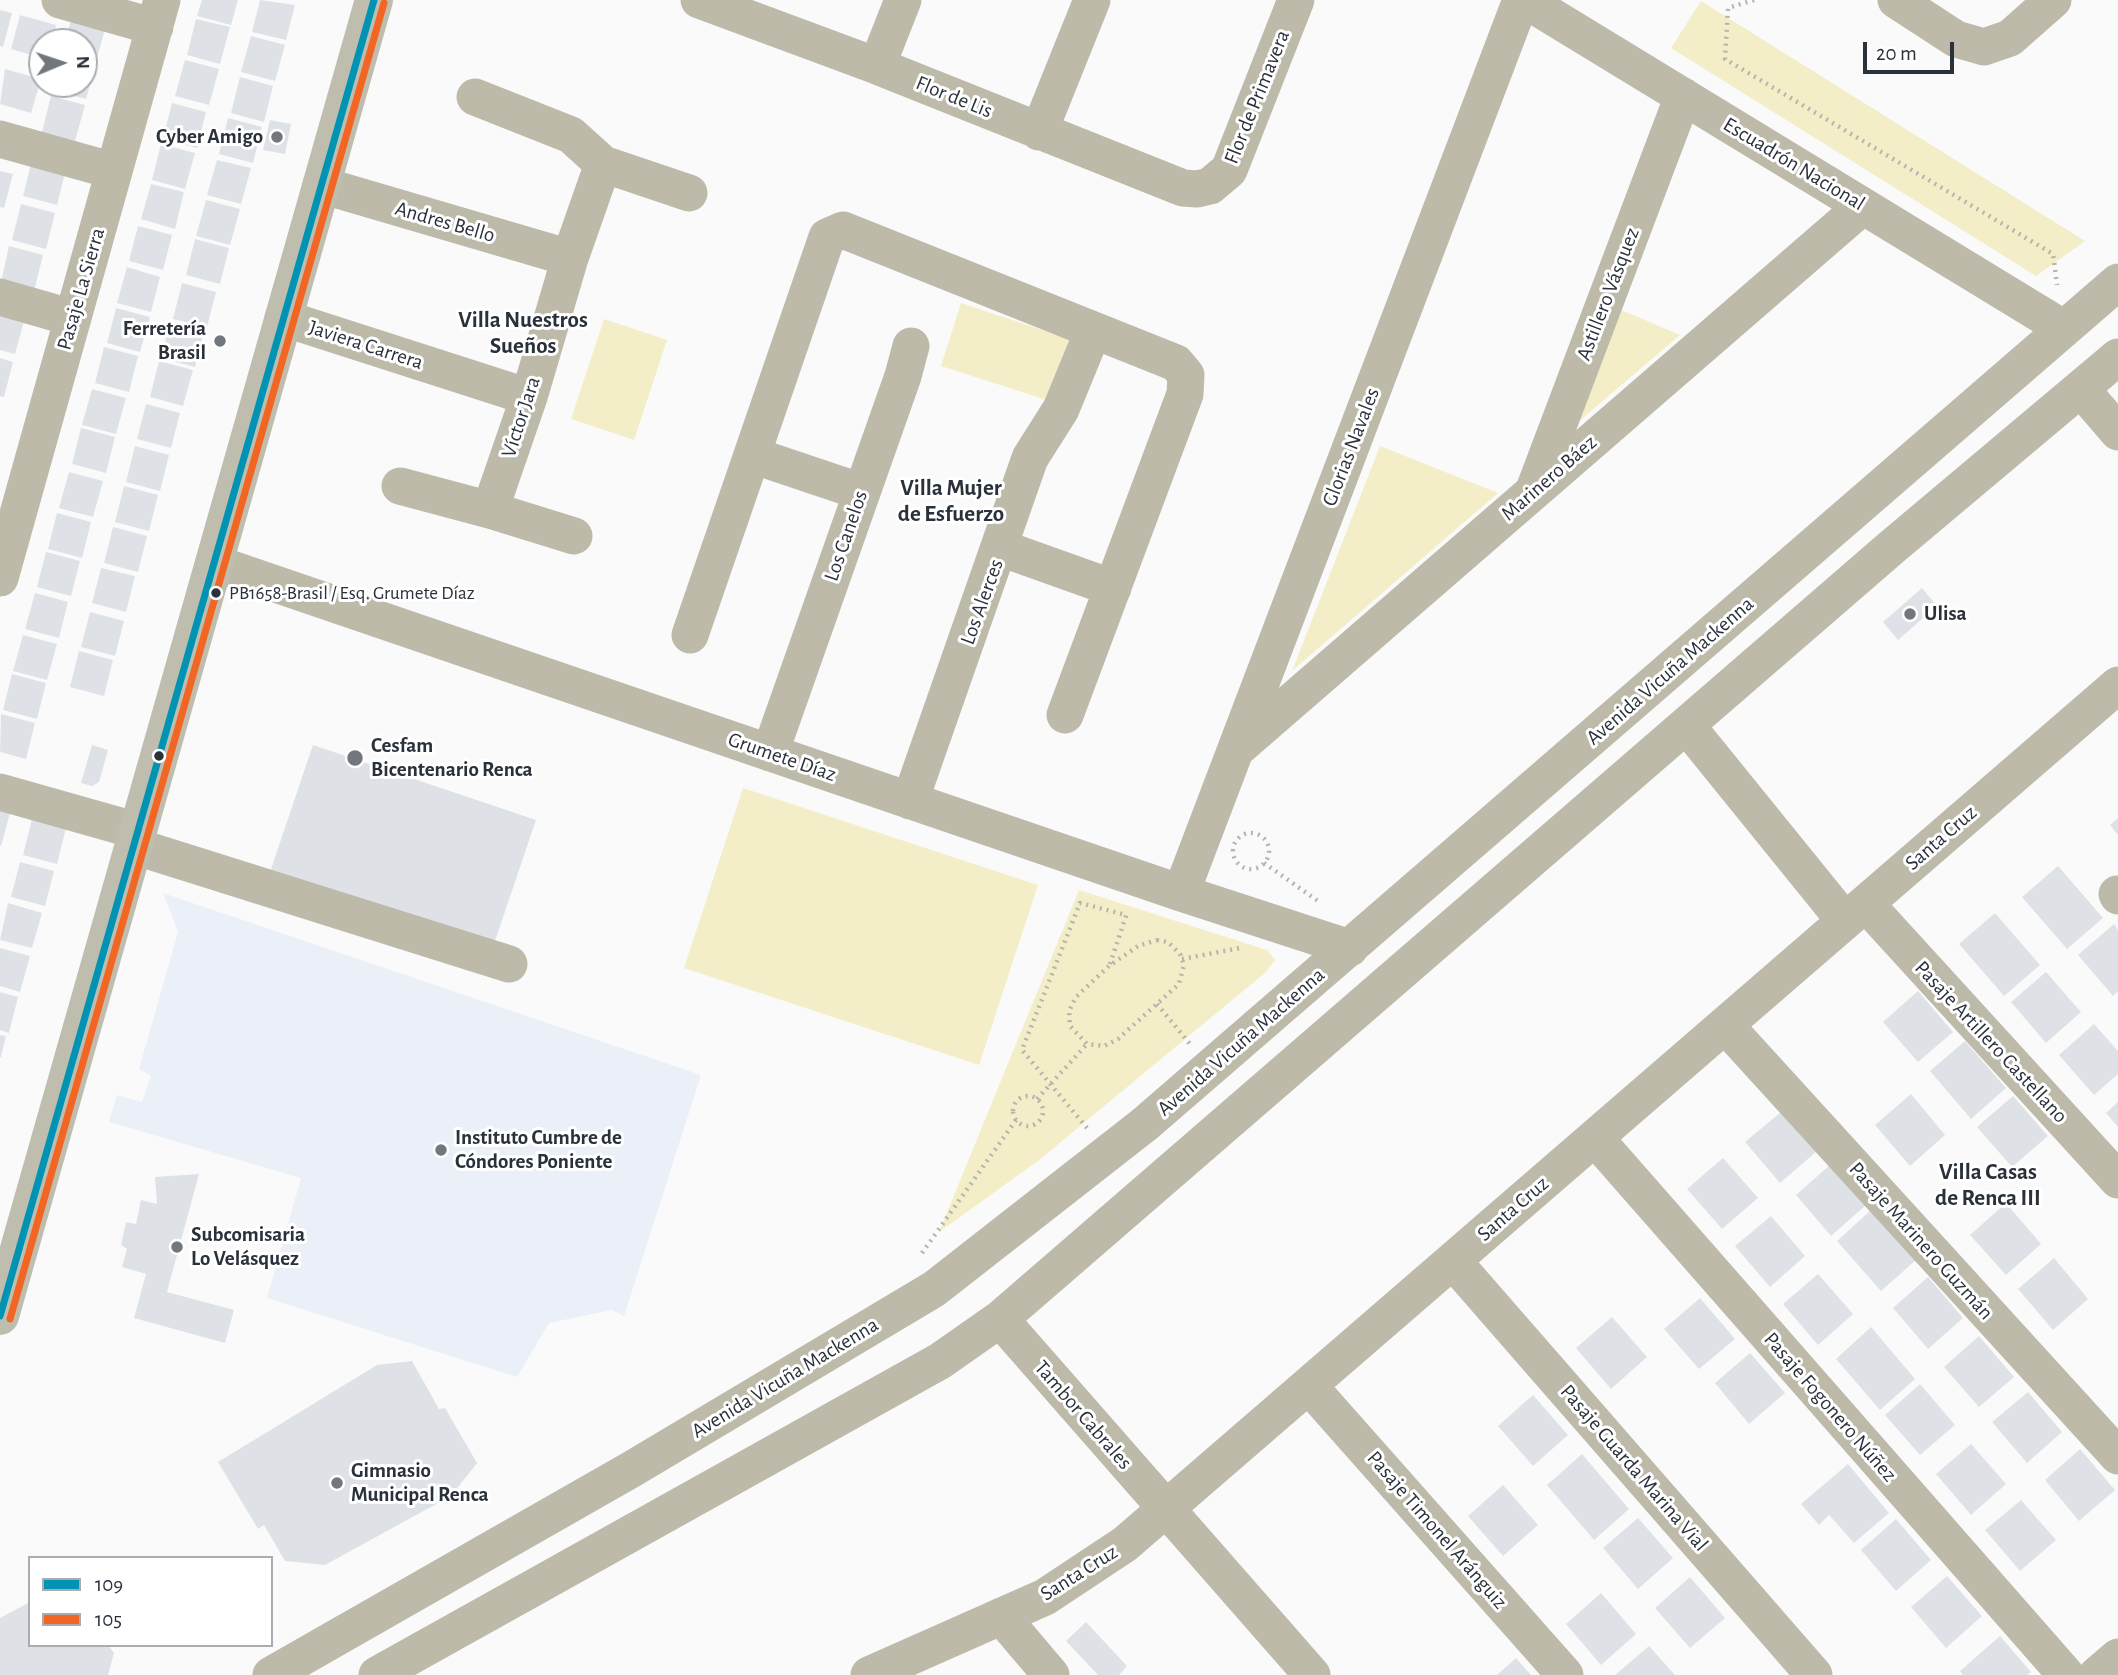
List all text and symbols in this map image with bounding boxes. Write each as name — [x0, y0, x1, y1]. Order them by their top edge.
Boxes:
street label: Flor de Primavera — [1219, 26, 1295, 168]
north arrow — [28, 28, 98, 98]
scale bar — [1866, 28, 1957, 72]
text: 20 m — [1876, 43, 1917, 64]
text: N — [73, 55, 92, 69]
street label: Flor de Lis — [912, 70, 996, 124]
street label: Escuadrón Nacional — [1719, 112, 1869, 216]
place label: Cyber Amigo — [156, 124, 263, 150]
marker: Cyber Amigo — [269, 129, 285, 145]
street label: Andres Bello — [392, 196, 498, 248]
street label: Astillero Vásquez — [1571, 224, 1645, 364]
street label: Pasaje La Sierra — [52, 225, 110, 353]
district label: Villa Nuestros Sueños — [458, 306, 588, 360]
street label: Javiera Carrera — [306, 315, 426, 375]
place label: Ferretería Brasil — [123, 316, 206, 366]
marker: Ferretería Brasil — [212, 333, 228, 349]
street label: Víctor Jara — [496, 373, 546, 461]
street label: Glorias Navales — [1317, 384, 1385, 510]
street label: Marinero Báez — [1496, 430, 1602, 526]
district label: Villa Mujer de Esfuerzo — [898, 474, 1004, 528]
street label: Los Canelos — [819, 487, 873, 585]
street label: Los Alerces — [955, 556, 1009, 648]
place label: PB1658-Brasil / Esq. Grumete Díaz — [229, 582, 475, 604]
marker: PB1658-Brasil / Esq. Grumete Díaz — [209, 586, 223, 600]
street label: Avenida Vicuña Mackenna — [1581, 591, 1759, 751]
place label: Ulisa — [1924, 601, 1967, 627]
marker: Ulisa — [1902, 606, 1918, 622]
street label: Grumete Díaz — [725, 727, 839, 787]
place label: Cesfam Bicentenario Renca — [371, 733, 533, 783]
marker: Cesfam Bicentenario Renca — [345, 748, 365, 768]
unlabelled marker — [152, 749, 166, 763]
street label: Santa Cruz — [1900, 800, 1982, 876]
street label: Pasaje Artillero Castellano — [1909, 956, 2073, 1128]
street label: Avenida Vicuña Mackenna — [1152, 962, 1330, 1122]
place label: Instituto Cumbre de Cóndores Poniente — [455, 1125, 622, 1175]
marker: Instituto Cumbre de Cóndores Poniente — [433, 1142, 449, 1158]
street label: Pasaje Marinero Guzmán — [1843, 1157, 1999, 1325]
district label: Villa Casas de Renca III — [1935, 1158, 2041, 1212]
street label: Santa Cruz — [1472, 1171, 1554, 1247]
place label: Subcomisaria Lo Velásquez — [191, 1222, 305, 1272]
marker: Subcomisaria Lo Velásquez — [169, 1239, 185, 1255]
street label: Avenida Vicuña Mackenna — [687, 1312, 883, 1444]
street label: Pasaje Fogonero Núñez — [1758, 1327, 1902, 1487]
street label: Tambor Cabrales — [1029, 1355, 1137, 1475]
street label: Pasaje Guarda Marina Vial — [1555, 1379, 1713, 1557]
street label: Pasaje Timonel Aránguiz — [1361, 1446, 1513, 1614]
place label: Gimnasio Municipal Renca — [351, 1458, 489, 1508]
marker: Gimnasio Municipal Renca — [329, 1475, 345, 1491]
street label: Santa Cruz — [1036, 1539, 1122, 1607]
legend — [28, 1556, 273, 1647]
text: 109 — [95, 1574, 123, 1595]
text: 105 — [95, 1609, 122, 1630]

